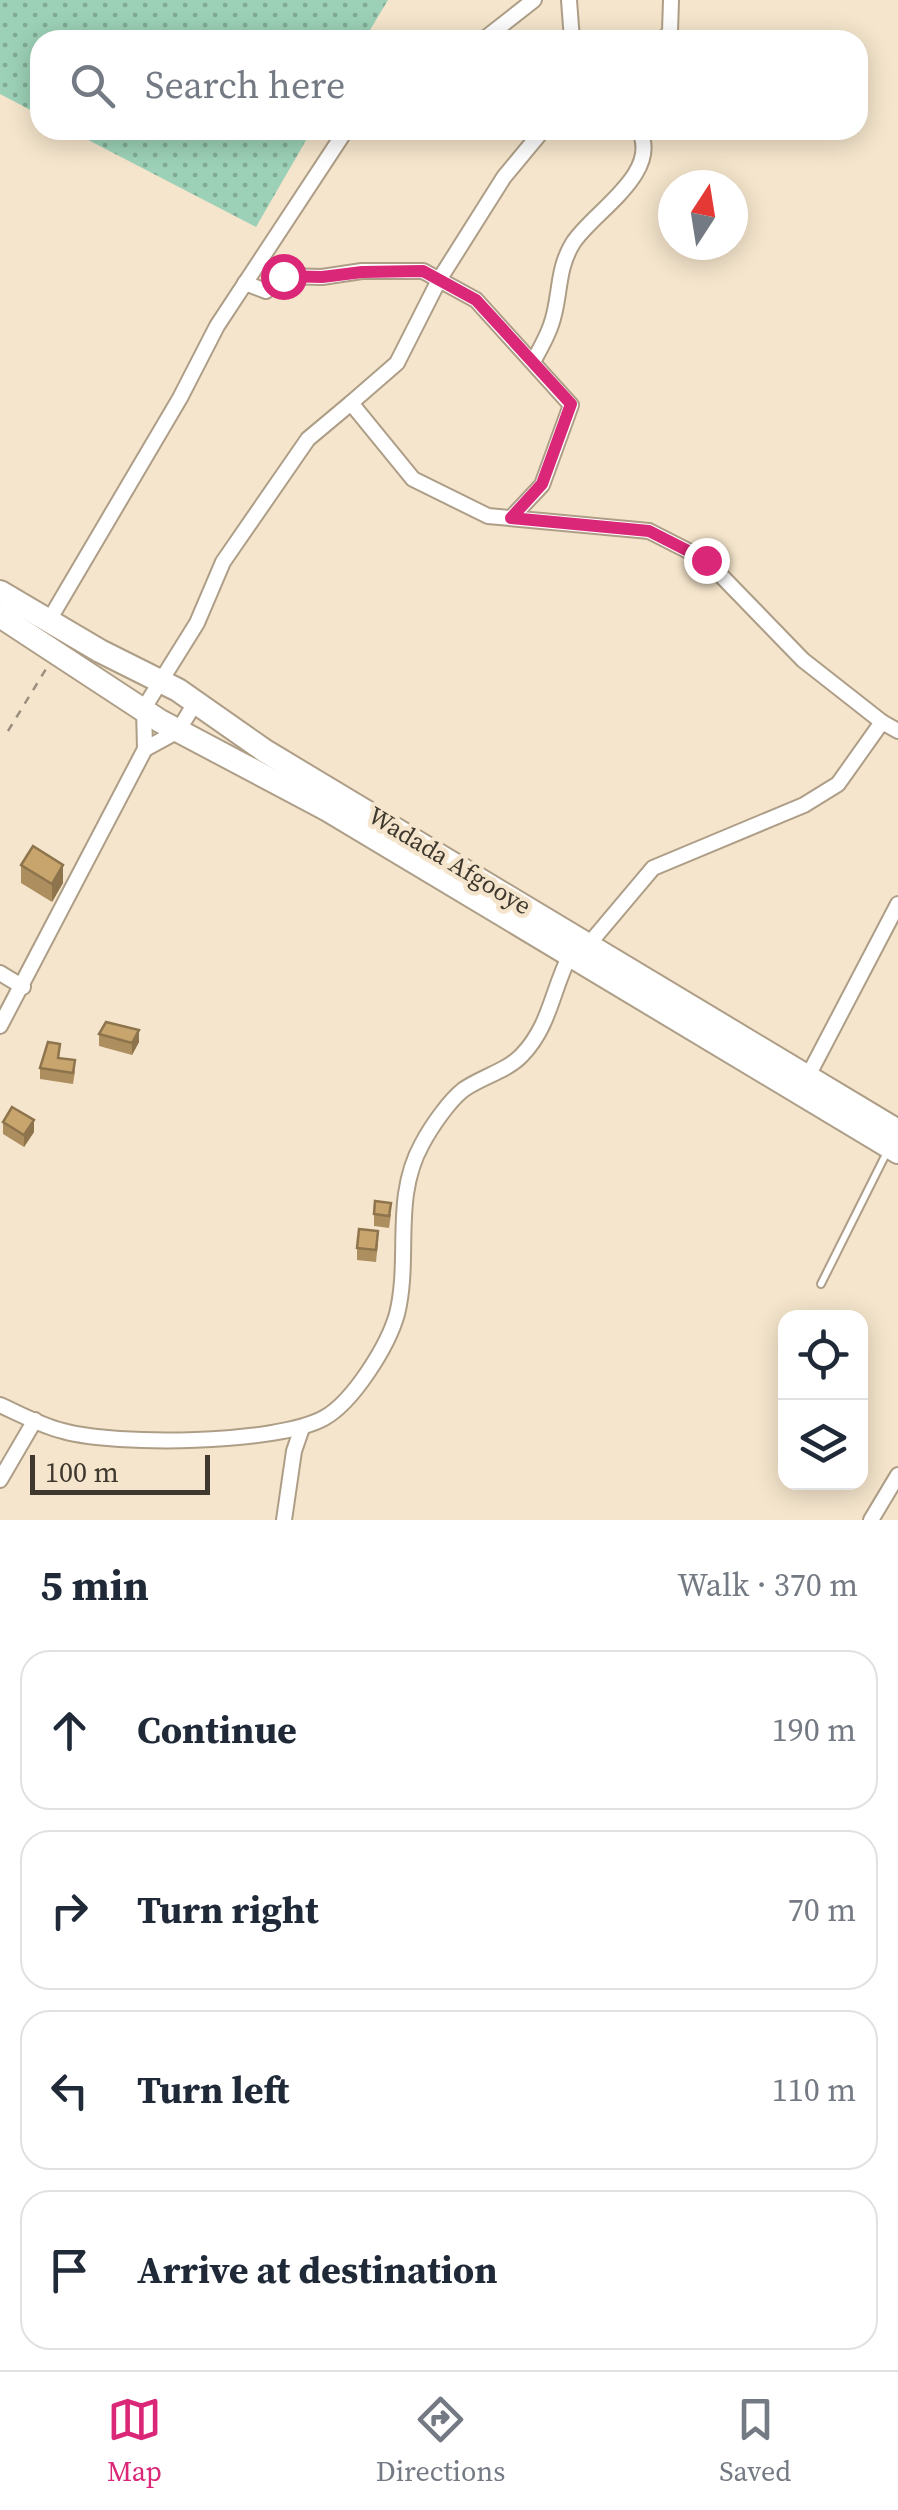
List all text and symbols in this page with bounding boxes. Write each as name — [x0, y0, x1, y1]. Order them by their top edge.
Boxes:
search box — [30, 30, 868, 140]
icon: search — [65, 58, 120, 113]
text: Search here — [145, 59, 345, 111]
north arrow — [658, 170, 748, 260]
route start — [261, 254, 307, 300]
route end — [684, 538, 730, 584]
street label: Wadada Afgooye — [362, 798, 538, 922]
map controls — [778, 1310, 868, 1490]
button: locate — [778, 1310, 868, 1400]
button: layers — [778, 1400, 868, 1490]
scale bar — [30, 1450, 210, 1494]
text: 100 m — [45, 1453, 119, 1491]
text: 5 min — [40, 1556, 149, 1614]
text: Walk · 370 m — [677, 1563, 858, 1607]
icon: ahead — [42, 1703, 97, 1758]
text: Continue — [137, 1704, 297, 1756]
text: 190 m — [772, 1708, 856, 1752]
icon: right — [42, 1883, 97, 1938]
text: Turn right — [137, 1884, 319, 1936]
text: 70 m — [788, 1888, 856, 1932]
icon: left — [42, 2063, 97, 2118]
text: Turn left — [137, 2064, 289, 2116]
text: 110 m — [772, 2068, 856, 2112]
icon: arrive — [42, 2243, 97, 2298]
text: Arrive at destination — [137, 2244, 498, 2296]
tab: Map — [107, 2392, 162, 2490]
tab: Directions — [376, 2392, 505, 2490]
tab: Saved — [719, 2392, 791, 2490]

